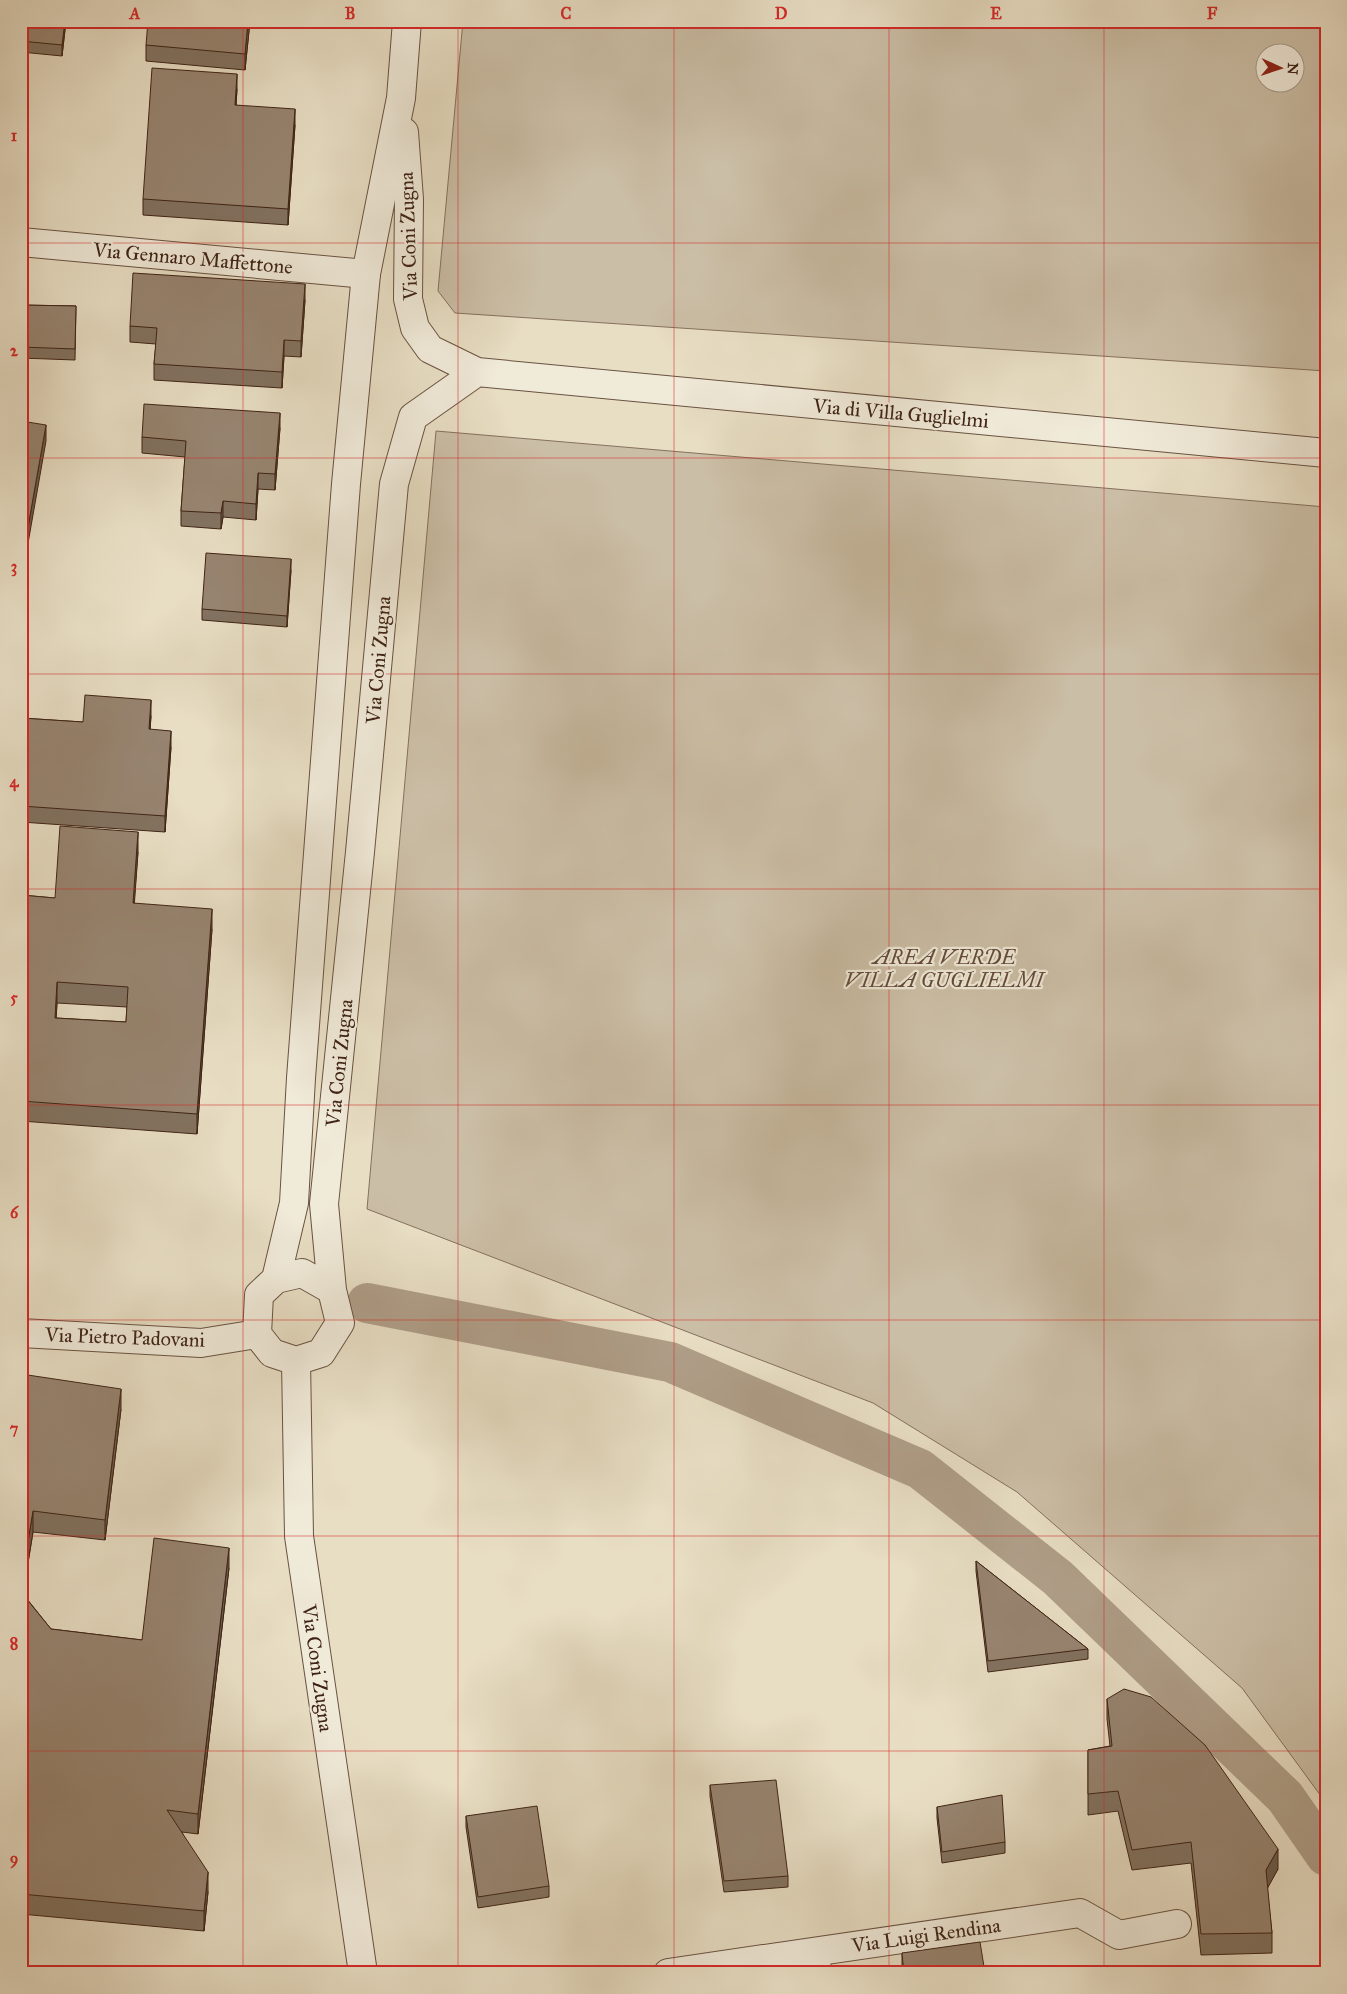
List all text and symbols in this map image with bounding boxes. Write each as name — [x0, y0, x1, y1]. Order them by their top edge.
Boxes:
text: A — [129, 4, 141, 23]
text: B — [345, 4, 355, 23]
text: C — [561, 4, 572, 23]
text: D — [775, 4, 788, 23]
text: E — [990, 4, 1002, 23]
text: F — [1207, 4, 1218, 23]
north arrow — [1254, 42, 1304, 92]
text: N — [1284, 62, 1301, 75]
text: 1 — [11, 126, 18, 145]
street label: Via Coni Zugna — [394, 171, 423, 302]
street label: Via Gennaro Maffettone — [91, 237, 294, 279]
text: 2 — [10, 341, 19, 360]
street label: Via di Villa Guglielmi — [811, 393, 990, 434]
text: 3 — [11, 557, 17, 577]
street label: Via Coni Zugna — [360, 594, 397, 726]
text: 4 — [10, 772, 20, 792]
park label: AREA VERDE VILLA GUGLIELMI — [845, 945, 1047, 992]
text: 5 — [10, 988, 18, 1007]
street label: Via Coni Zugna — [320, 997, 359, 1129]
text: 6 — [10, 1203, 19, 1222]
street label: Via Pietro Padovani — [43, 1322, 206, 1352]
text: 7 — [10, 1419, 19, 1438]
street label: Via Coni Zugna — [296, 1602, 339, 1734]
text: 8 — [10, 1634, 18, 1653]
text: 9 — [10, 1849, 18, 1869]
street label: Via Luigi Rendina — [849, 1913, 1003, 1958]

